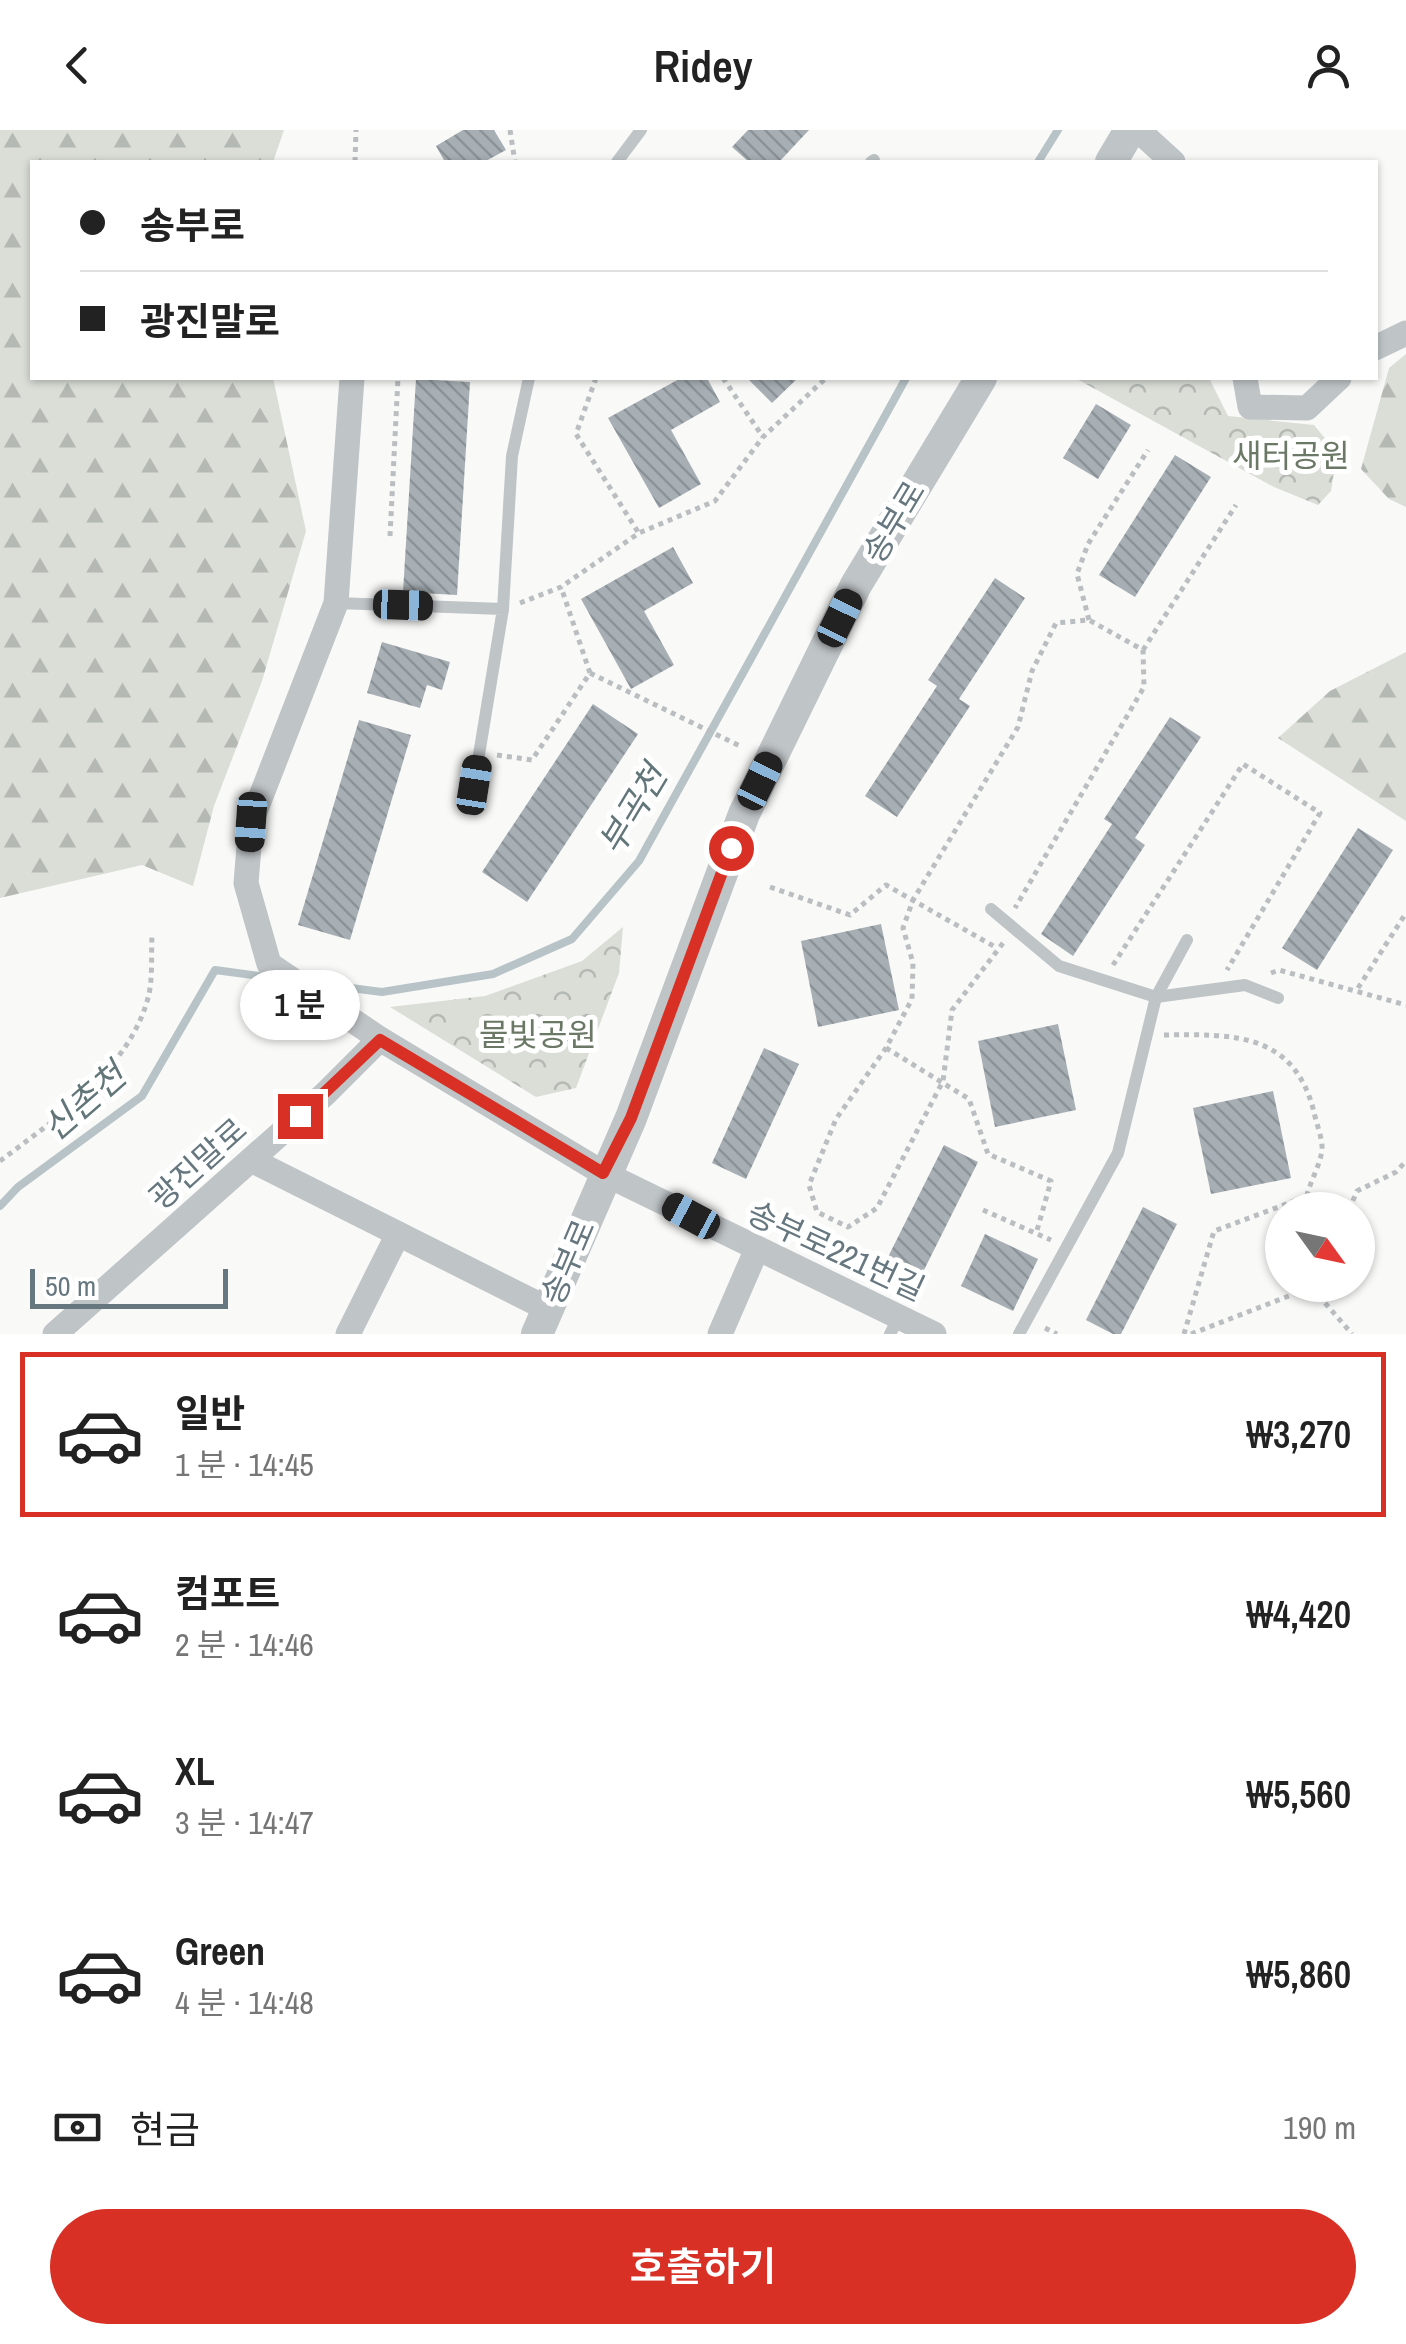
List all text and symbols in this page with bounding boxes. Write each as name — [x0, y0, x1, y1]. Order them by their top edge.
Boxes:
text: Ridey — [653, 35, 753, 96]
icon: back — [50, 38, 105, 93]
icon: person — [1301, 38, 1356, 93]
text: 송부로 — [140, 200, 245, 251]
text: 광진말로 — [140, 296, 280, 347]
park label: 새터공원 — [1232, 434, 1350, 477]
street label: 송부로 — [852, 473, 935, 571]
car — [813, 584, 867, 652]
car — [372, 589, 434, 621]
car — [733, 747, 787, 815]
car — [454, 753, 494, 817]
water label: 부곡천 — [588, 753, 680, 863]
car — [234, 791, 268, 853]
route start — [709, 826, 754, 871]
callout: 1 분 — [240, 971, 360, 1041]
text: 1 분 — [274, 983, 326, 1026]
park label: 물빛공원 — [479, 1013, 597, 1056]
water label: 신촌천 — [32, 1050, 138, 1151]
route end — [278, 1094, 323, 1139]
street label: 광진말로 — [140, 1108, 256, 1219]
car — [657, 1189, 725, 1243]
street label: 송부로221번길 — [741, 1191, 932, 1310]
north arrow — [1265, 1192, 1375, 1302]
map controls — [1265, 1192, 1375, 1302]
street label: 송부로 — [530, 1213, 605, 1311]
scale bar — [30, 1264, 228, 1308]
text: 50 m — [45, 1267, 96, 1305]
text: 일반 — [175, 1388, 245, 1439]
icon: car — [55, 1390, 145, 1480]
text: ₩3,270 — [1246, 1409, 1351, 1460]
text: 1 분 · 14:45 — [175, 1443, 314, 1486]
text: 컴포트 — [175, 1568, 280, 1619]
icon: car — [55, 1570, 145, 1660]
text: ₩4,420 — [1246, 1589, 1351, 1640]
text: 2 분 · 14:46 — [175, 1623, 314, 1666]
text: XL — [175, 1746, 215, 1797]
icon: car — [55, 1750, 145, 1840]
text: ₩5,560 — [1246, 1769, 1351, 1820]
text: 3 분 · 14:47 — [175, 1801, 314, 1844]
text: Green — [175, 1926, 265, 1977]
icon: car — [55, 1930, 145, 2020]
text: ₩5,860 — [1246, 1949, 1351, 2000]
text: 4 분 · 14:48 — [175, 1981, 314, 2024]
icon: cash — [50, 2100, 105, 2155]
text: 현금 — [130, 2104, 200, 2155]
text: 190 m — [1283, 2106, 1356, 2149]
button: 호출하기 — [50, 2209, 1356, 2324]

